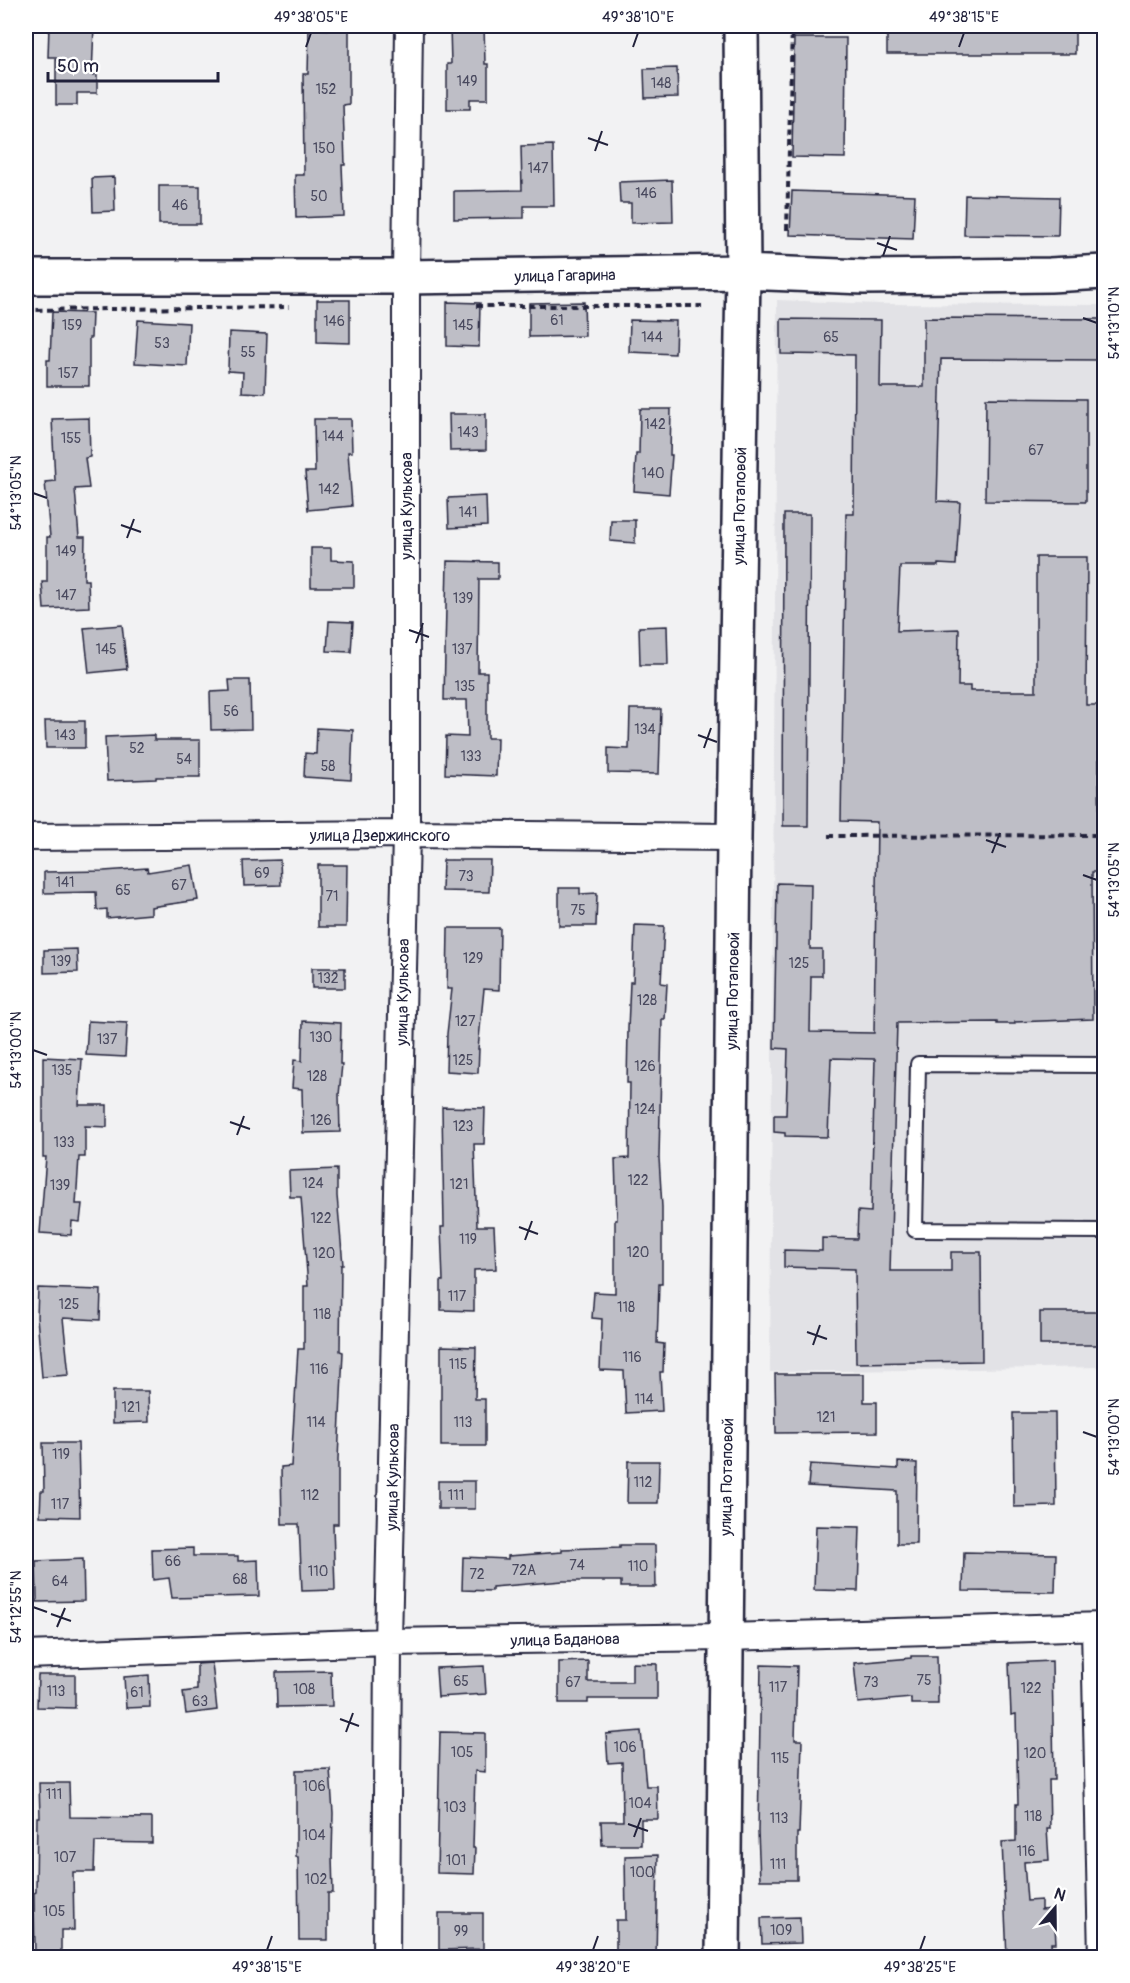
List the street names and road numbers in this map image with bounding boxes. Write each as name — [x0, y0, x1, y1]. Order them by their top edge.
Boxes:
street label: улица Гагарина — [513, 265, 616, 287]
street label: улица Потаповой — [729, 447, 751, 566]
street label: улица Кулькова — [397, 452, 417, 561]
street label: улица Дзержинского — [309, 826, 451, 846]
street label: улица Потаповой — [722, 932, 744, 1051]
street label: улица Кулькова — [392, 938, 414, 1047]
street label: улица Потаповой — [716, 1418, 738, 1537]
street label: улица Кулькова — [382, 1423, 404, 1532]
street label: улица Баданова — [509, 1629, 620, 1651]

